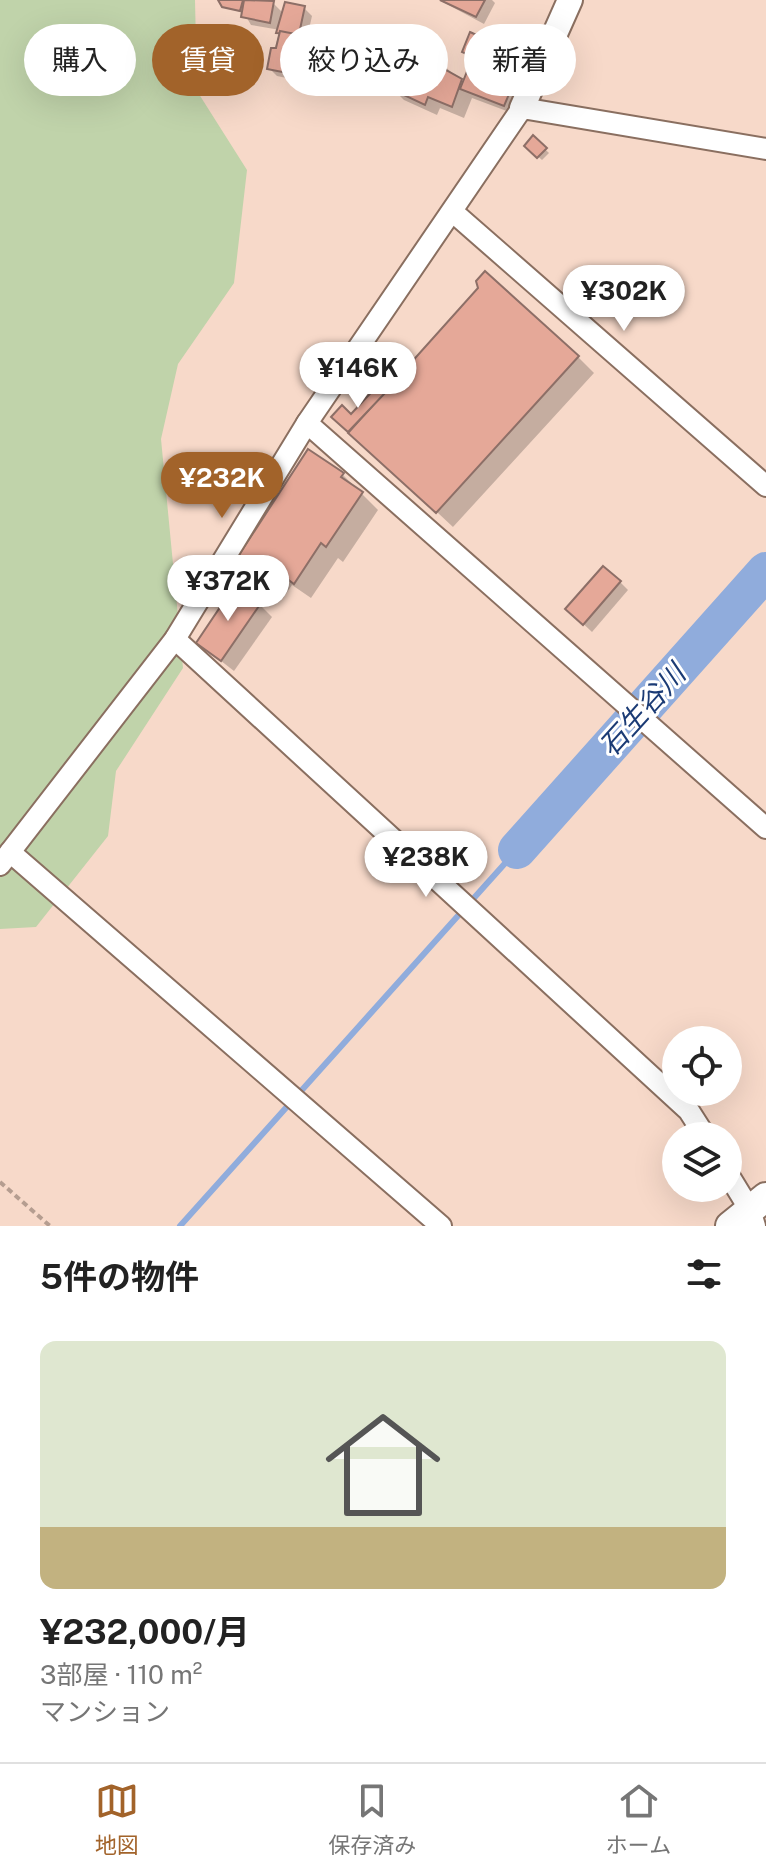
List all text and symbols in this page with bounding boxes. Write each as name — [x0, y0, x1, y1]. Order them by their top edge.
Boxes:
chip: 購入 — [24, 24, 136, 96]
chip: 賃貸 — [152, 24, 264, 96]
chip: 絞り込み — [280, 24, 448, 96]
chip: 新着 — [464, 24, 576, 96]
pin: ¥302K — [568, 265, 680, 333]
text: ¥302K — [581, 275, 667, 306]
pin: ¥146K — [302, 342, 414, 410]
text: ¥146K — [317, 352, 399, 383]
pin: ¥232K — [166, 452, 278, 520]
text: ¥232K — [179, 462, 265, 493]
pin: ¥372K — [172, 555, 284, 623]
text: ¥372K — [185, 565, 271, 596]
water label: 石生谷川 — [592, 655, 693, 762]
pin: ¥238K — [370, 831, 482, 899]
text: ¥238K — [383, 841, 469, 872]
map controls — [662, 1026, 742, 1202]
button: locate — [662, 1026, 742, 1106]
button: layers — [662, 1122, 742, 1202]
icon: filters — [682, 1252, 726, 1296]
text: 5件の物件 — [40, 1257, 199, 1297]
icon: home — [311, 1393, 455, 1537]
text: ¥232,000/月 — [40, 1612, 250, 1652]
text: 3部屋 · 110 m² — [40, 1659, 202, 1690]
text: マンション — [40, 1696, 170, 1727]
tab: 地図 — [95, 1779, 139, 1859]
tab: 保存済み — [328, 1779, 416, 1859]
tab: ホーム — [606, 1779, 671, 1859]

